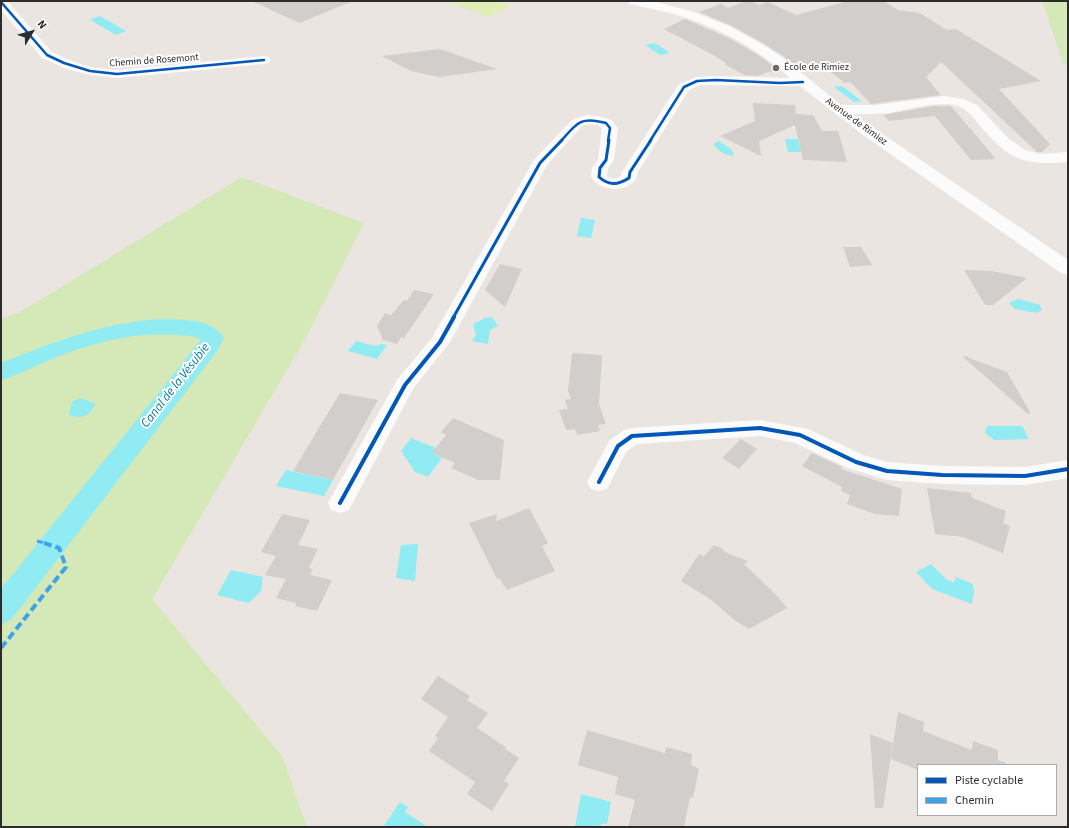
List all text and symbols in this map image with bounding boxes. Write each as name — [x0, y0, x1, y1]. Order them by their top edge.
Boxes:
north arrow — [12, 12, 52, 52]
text: N — [34, 17, 50, 32]
street label: Chemin de Rosemont — [109, 52, 199, 70]
place label: École de Rimiez — [784, 62, 849, 74]
marker: École de Rimiez — [771, 63, 781, 73]
street label: Avenue de Rimiez — [823, 96, 889, 148]
water label: Canal de la Vésubie — [138, 341, 214, 431]
legend — [917, 764, 1057, 816]
text: Piste cyclable — [955, 772, 1023, 789]
text: Chemin — [955, 792, 994, 809]

